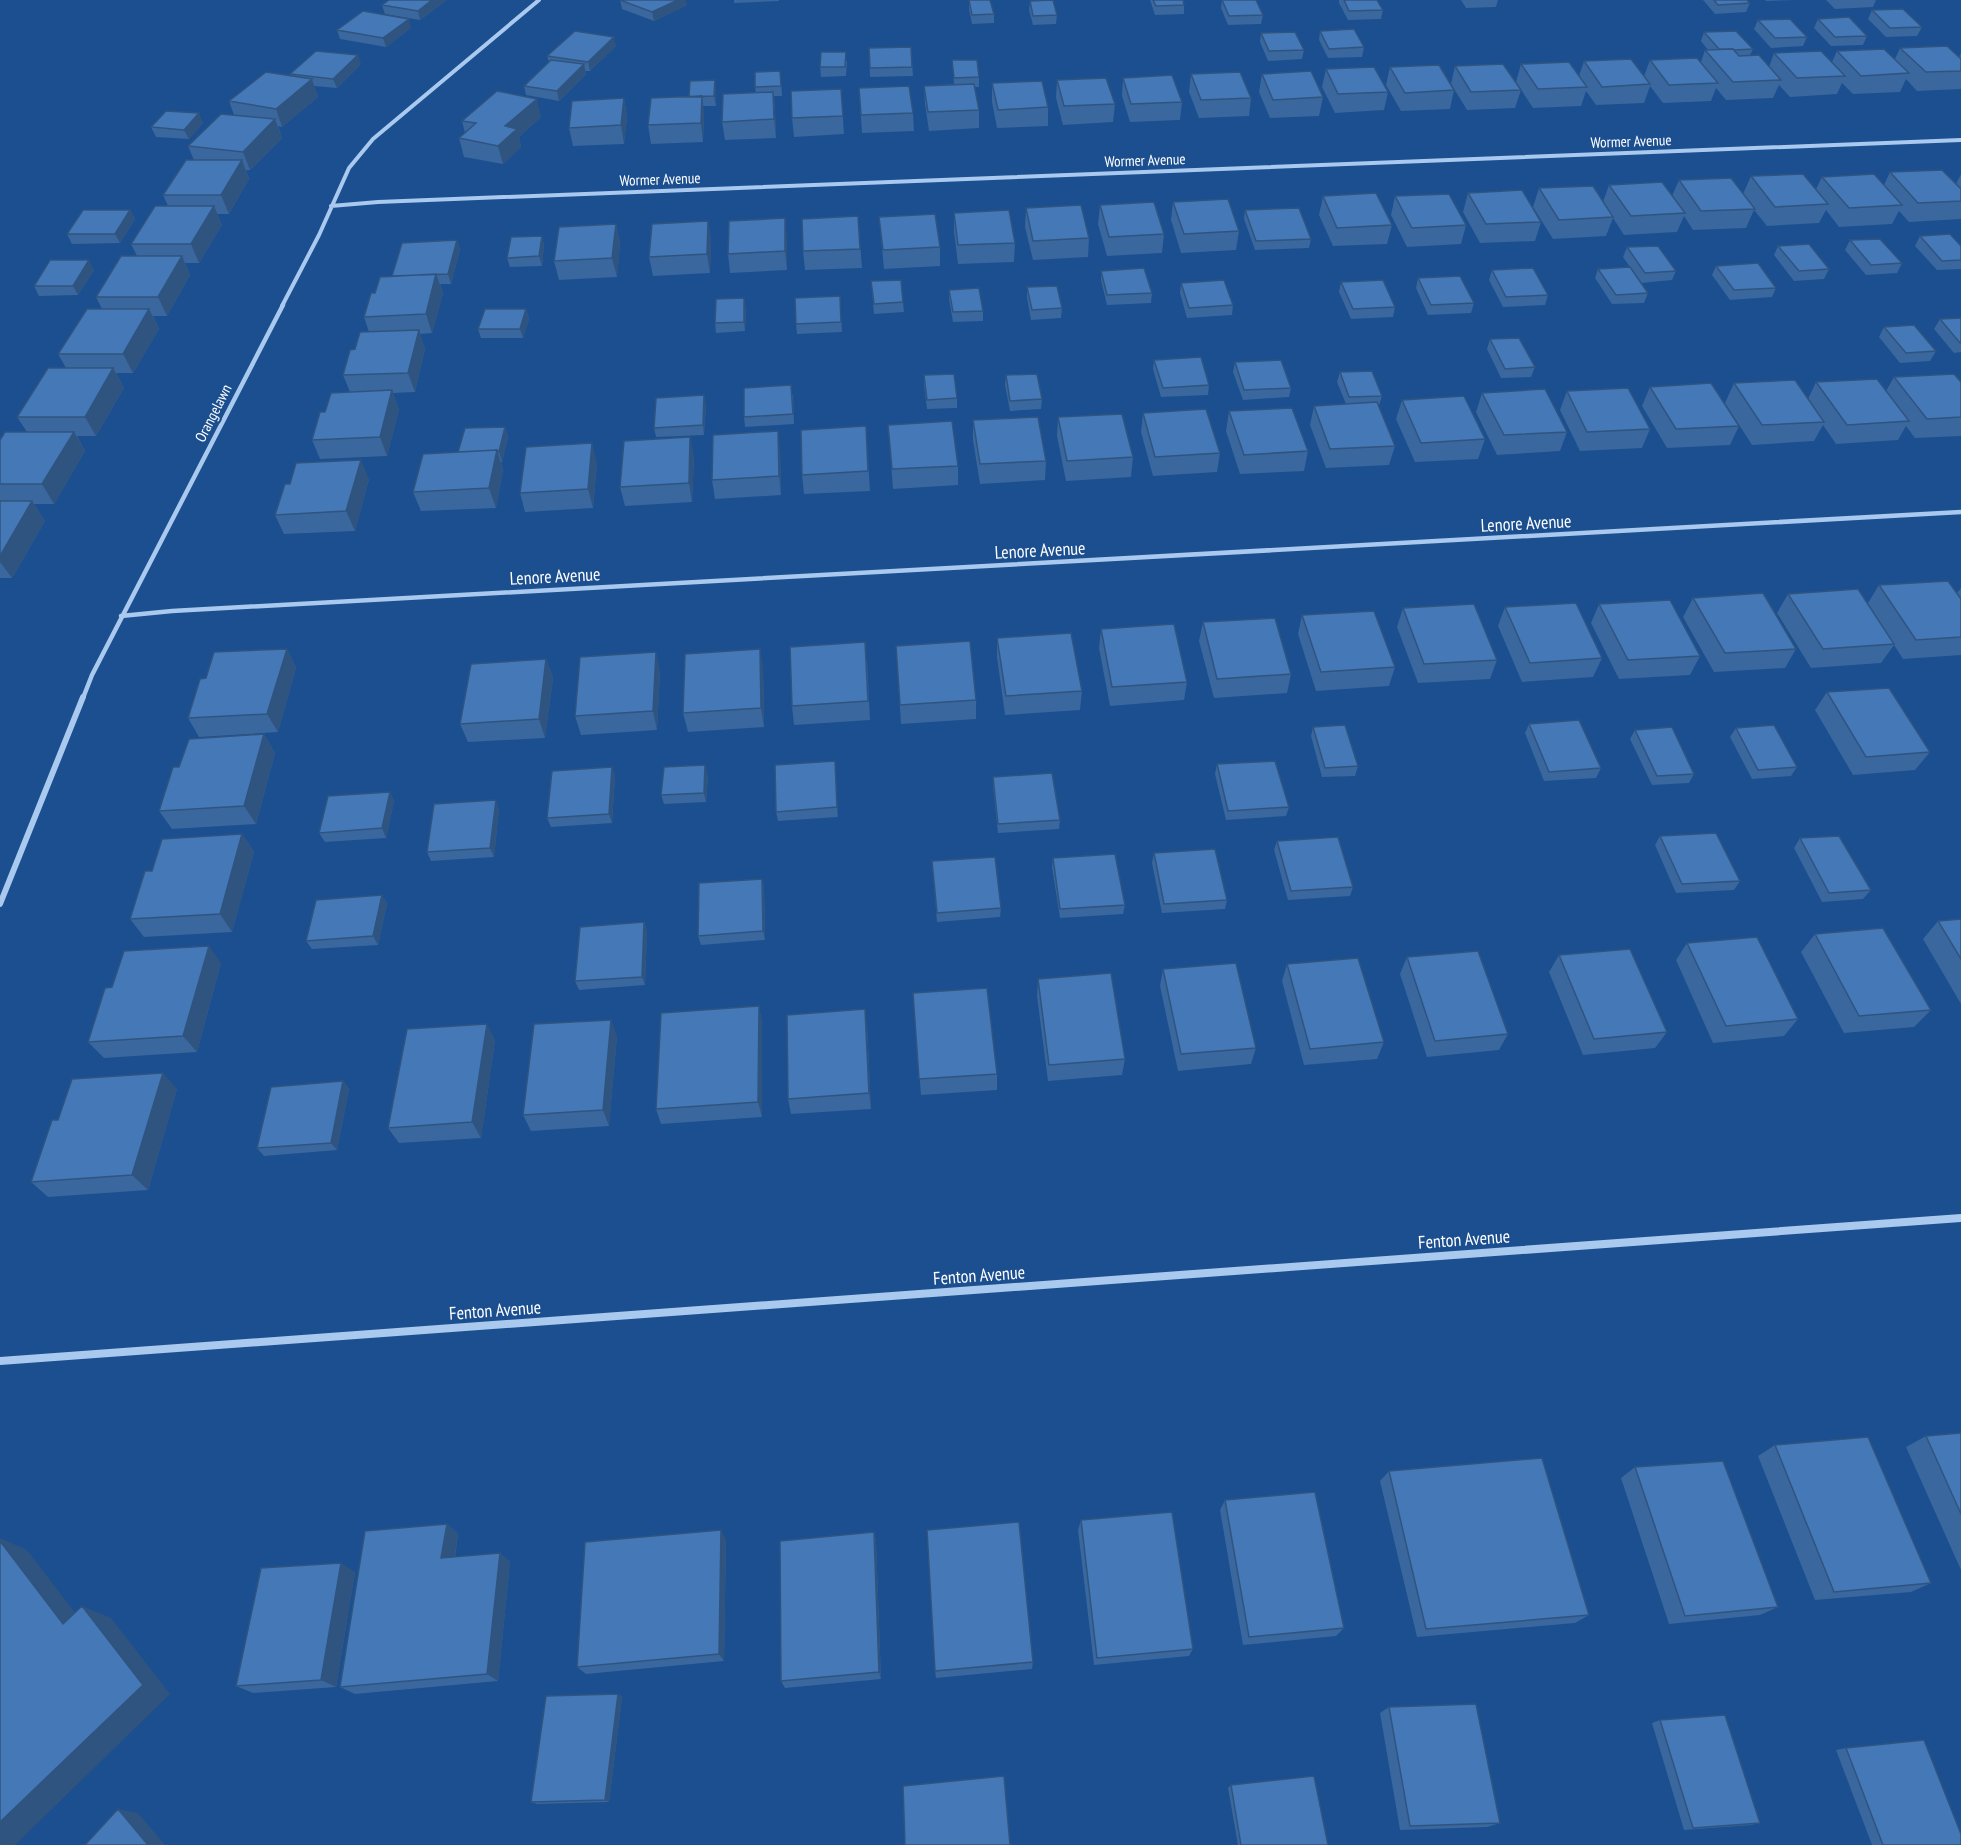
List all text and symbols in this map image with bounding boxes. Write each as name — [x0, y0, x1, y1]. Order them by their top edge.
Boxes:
street label: Wormer Avenue — [1590, 130, 1672, 152]
street label: Wormer Avenue — [1104, 149, 1186, 171]
street label: Wormer Avenue — [619, 168, 701, 190]
street label: Orangelawn — [190, 381, 236, 445]
street label: Lenore Avenue — [1480, 509, 1572, 537]
street label: Lenore Avenue — [994, 536, 1086, 564]
street label: Lenore Avenue — [509, 562, 601, 590]
street label: Fenton Avenue — [1417, 1224, 1511, 1254]
street label: Fenton Avenue — [932, 1260, 1026, 1290]
street label: Fenton Avenue — [448, 1295, 542, 1325]

